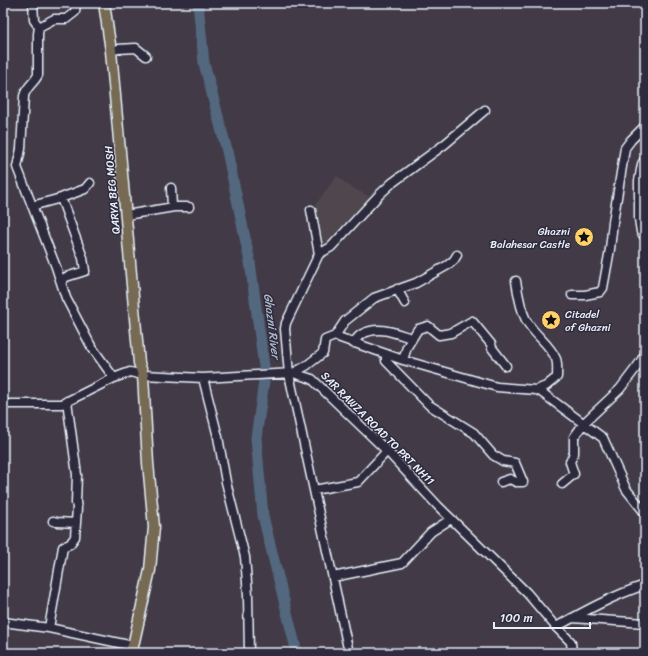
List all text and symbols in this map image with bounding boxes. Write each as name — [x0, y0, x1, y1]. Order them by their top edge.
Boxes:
street label: QARYA BEG MOSH — [99, 145, 126, 235]
place label: Ghazni Balahesar Castle — [490, 222, 571, 254]
place icon: Ghazni Balahesar Castle — [573, 226, 595, 248]
water label: Ghazni River — [257, 292, 287, 362]
place label: Citadel of Ghazni — [565, 305, 612, 337]
place icon: Citadel of Ghazni — [540, 309, 562, 331]
street label: SAR RAWZA ROAD TO PRT NH11 — [316, 367, 439, 490]
scale bar — [494, 604, 590, 630]
text: 100 m — [500, 607, 533, 629]

